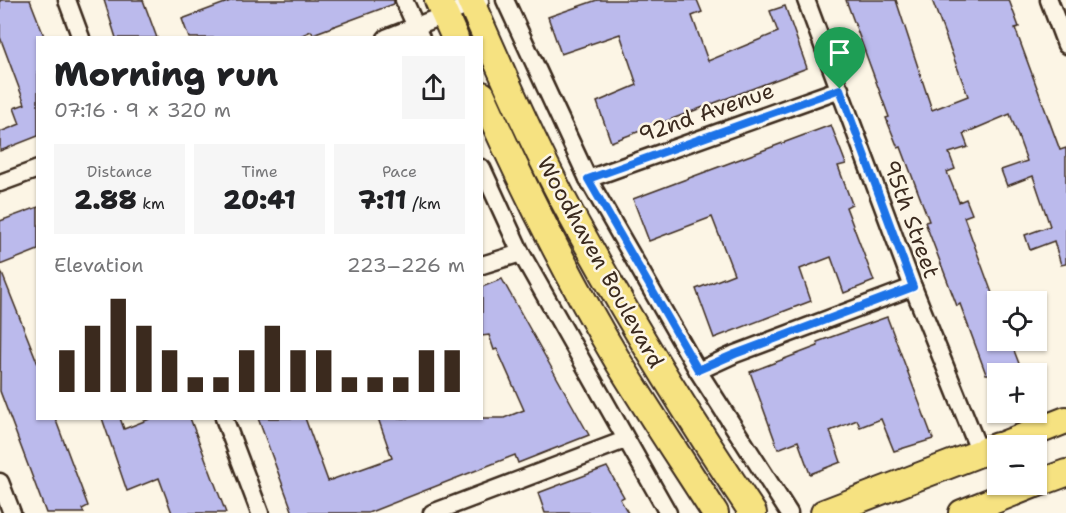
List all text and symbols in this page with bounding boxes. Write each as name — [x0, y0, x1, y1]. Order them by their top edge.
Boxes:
pin — [814, 27, 865, 89]
icon: arrive — [823, 36, 856, 69]
text: Morning run — [54, 52, 278, 97]
button: share — [402, 56, 465, 119]
street label: 92nd Avenue — [635, 76, 778, 149]
text: 07:16 · 9 × 320 m — [54, 97, 231, 123]
street label: Woodhaven Boulevard — [530, 151, 671, 373]
street label: 95th Street — [877, 156, 946, 282]
text: Distance — [87, 161, 152, 182]
text: Time — [241, 161, 278, 182]
text: Pace — [382, 161, 417, 182]
text: 2.88 — [74, 182, 137, 217]
text: 20:41 — [223, 182, 296, 217]
text: 7:11 — [358, 182, 407, 217]
text: km — [137, 193, 165, 214]
text: /km — [407, 193, 441, 214]
text: Elevation — [54, 252, 144, 278]
text: 223–226 m — [347, 252, 465, 278]
map controls — [987, 291, 1047, 495]
button: locate — [987, 291, 1047, 351]
button: + — [987, 363, 1047, 423]
button: − — [987, 435, 1047, 495]

